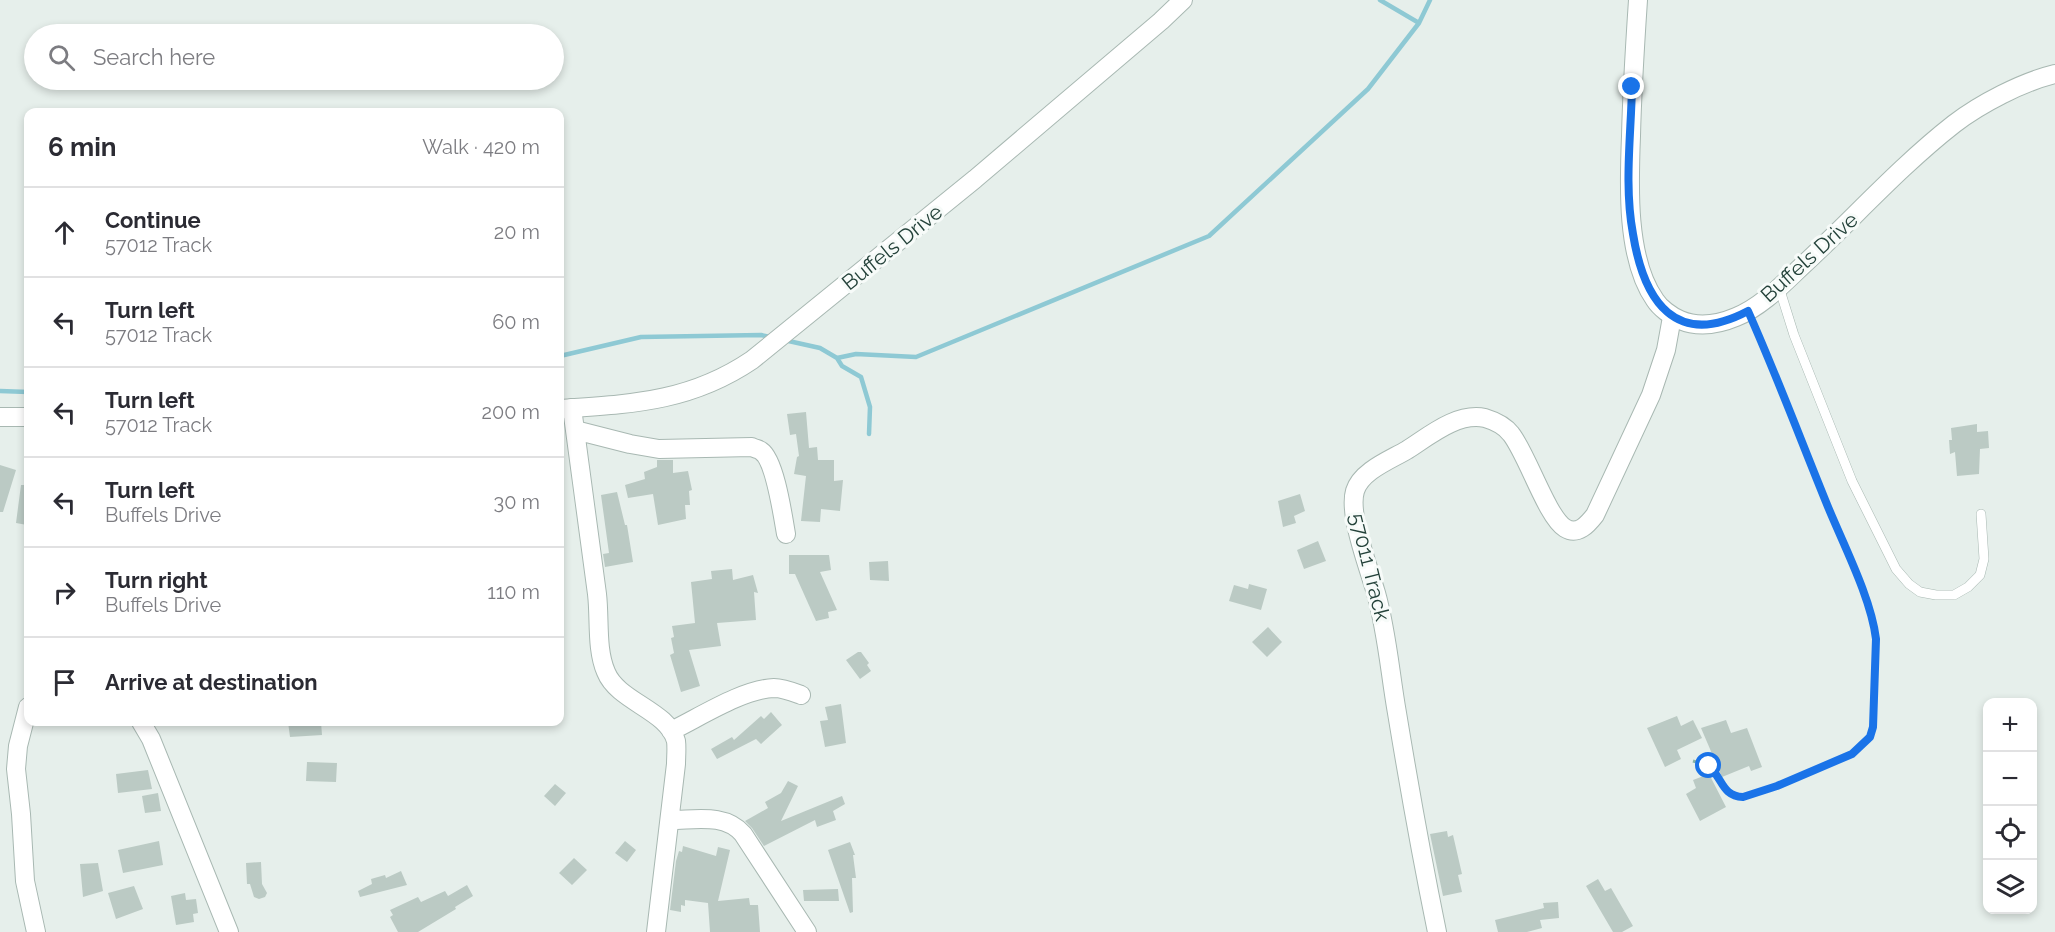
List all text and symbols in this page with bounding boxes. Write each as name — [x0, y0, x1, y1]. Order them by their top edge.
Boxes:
search box — [24, 24, 564, 90]
icon: search — [45, 41, 78, 74]
text: Search here — [93, 44, 215, 70]
route end — [1618, 73, 1644, 99]
text: 6 min — [48, 132, 117, 162]
text: Walk · 420 m — [422, 135, 540, 159]
street label: Buffels Drive — [837, 199, 947, 295]
text: Continue — [105, 207, 201, 233]
street label: Buffels Drive — [1755, 207, 1863, 307]
icon: ahead — [48, 216, 81, 249]
text: 20 m — [494, 220, 540, 244]
text: 57012 Track — [105, 233, 212, 257]
text: Turn left — [105, 297, 195, 323]
icon: left — [48, 306, 81, 339]
text: 60 m — [492, 310, 540, 334]
text: 57012 Track — [105, 323, 212, 347]
text: Turn left — [105, 387, 195, 413]
icon: left — [48, 396, 81, 429]
text: 200 m — [482, 400, 540, 424]
text: 57012 Track — [105, 413, 212, 437]
text: Turn left — [105, 477, 195, 503]
icon: left — [48, 486, 81, 519]
text: 30 m — [494, 490, 540, 514]
text: Buffels Drive — [105, 503, 221, 527]
street label: 57011 Track — [1345, 510, 1395, 624]
text: Turn right — [105, 567, 208, 593]
icon: right — [48, 576, 81, 609]
text: 110 m — [487, 580, 540, 604]
text: Buffels Drive — [105, 593, 221, 617]
icon: arrive — [48, 666, 81, 699]
text: Arrive at destination — [105, 669, 318, 695]
map controls — [1983, 698, 2037, 914]
button: + — [1983, 698, 2037, 752]
route start — [1695, 752, 1721, 778]
button: − — [1983, 752, 2037, 806]
button: locate — [1983, 806, 2037, 860]
button: layers — [1983, 860, 2037, 914]

